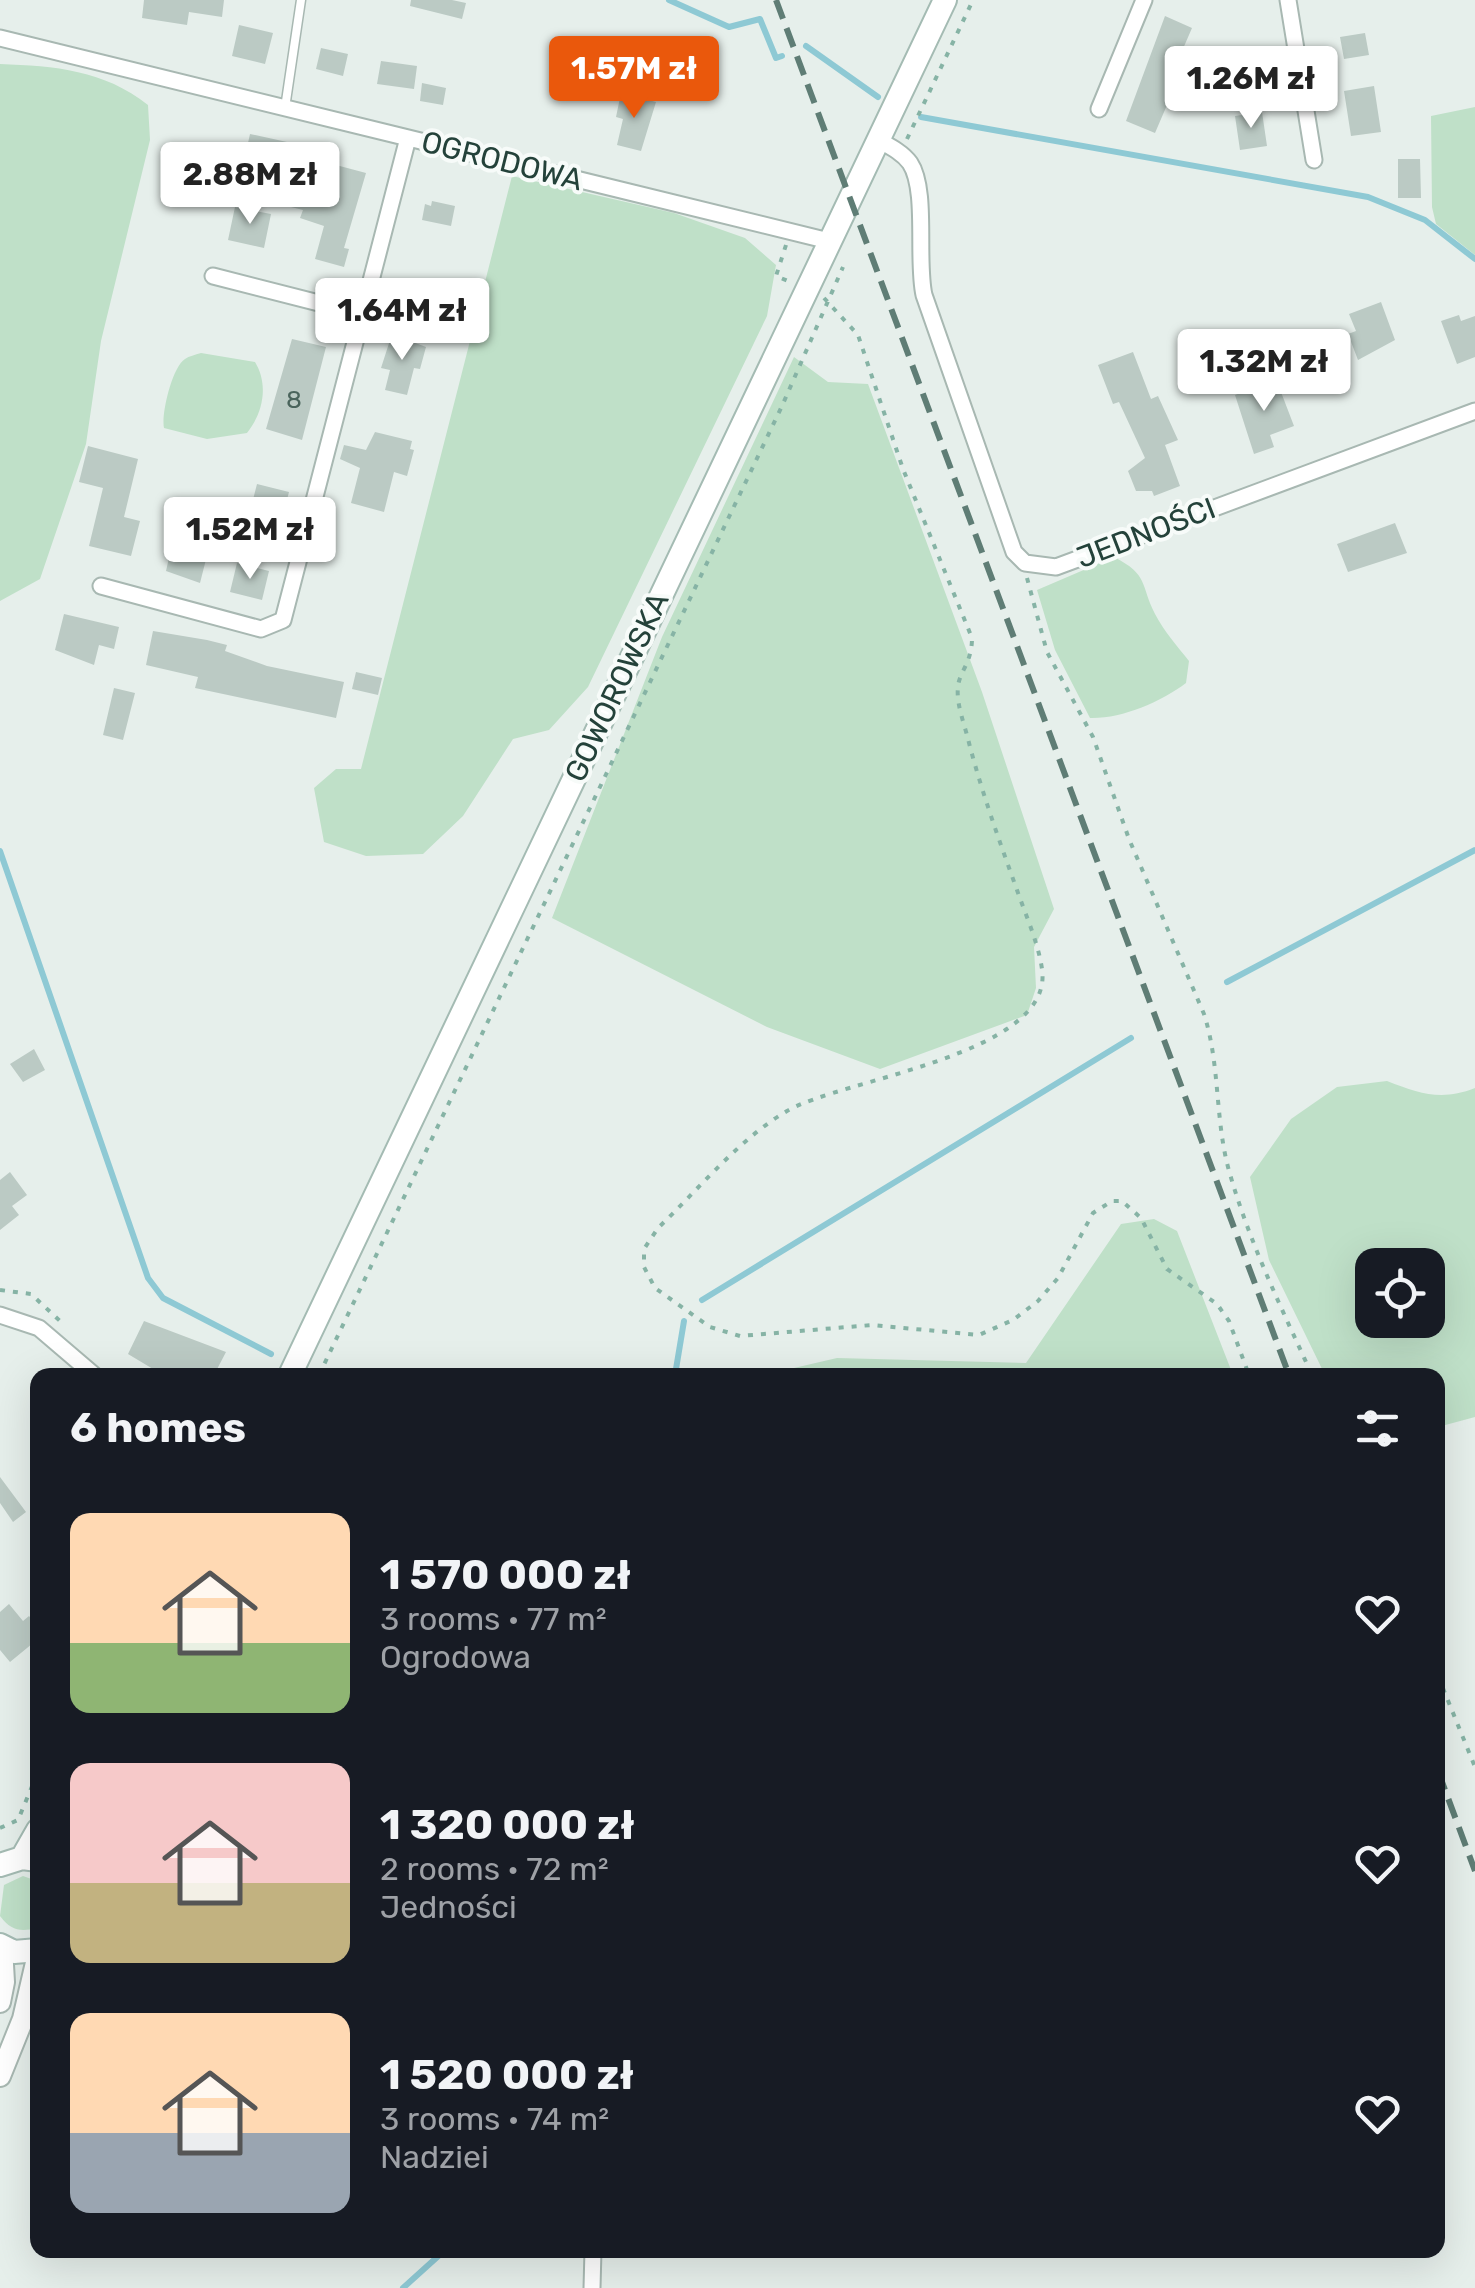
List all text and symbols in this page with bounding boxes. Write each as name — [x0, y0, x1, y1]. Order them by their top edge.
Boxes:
pin: 1.57M zł — [531, 36, 737, 121]
pin: 1.26M zł — [1148, 46, 1354, 131]
text: 1.57M zł — [571, 49, 697, 87]
text: 1.26M zł — [1187, 59, 1315, 97]
street label: OGRODOWA — [418, 124, 586, 198]
pin: 2.88M zł — [147, 142, 353, 227]
text: 2.88M zł — [182, 155, 318, 193]
pin: 1.64M zł — [299, 278, 505, 363]
text: 1.64M zł — [337, 291, 467, 329]
pin: 1.32M zł — [1161, 329, 1367, 414]
text: 1.32M zł — [1200, 342, 1328, 380]
house number: 8 — [286, 385, 302, 414]
street label: JEDNOŚCI — [1071, 490, 1221, 576]
pin: 1.52M zł — [147, 497, 353, 582]
text: 1.52M zł — [186, 510, 314, 548]
street label: GOWOROWSKA — [557, 587, 677, 787]
map controls — [1355, 1248, 1445, 1338]
button: locate — [1355, 1248, 1445, 1338]
icon: filters — [1350, 1401, 1405, 1456]
text: 6 homes — [70, 1403, 246, 1453]
text: 1 570 000 zł — [380, 1550, 631, 1600]
icon: home — [150, 1553, 270, 1673]
icon: heart — [1350, 1586, 1405, 1641]
text: 3 rooms · 77 m² — [380, 1600, 607, 1638]
text: Ogrodowa — [380, 1638, 531, 1676]
text: 1 320 000 zł — [380, 1800, 635, 1850]
icon: home — [150, 1803, 270, 1923]
icon: heart — [1350, 1836, 1405, 1891]
text: 2 rooms · 72 m² — [380, 1850, 609, 1888]
text: Jedności — [380, 1888, 517, 1926]
text: 1 520 000 zł — [380, 2050, 634, 2100]
icon: home — [150, 2053, 270, 2173]
icon: heart — [1350, 2086, 1405, 2141]
text: 3 rooms · 74 m² — [380, 2100, 609, 2138]
text: Nadziei — [380, 2138, 489, 2176]

